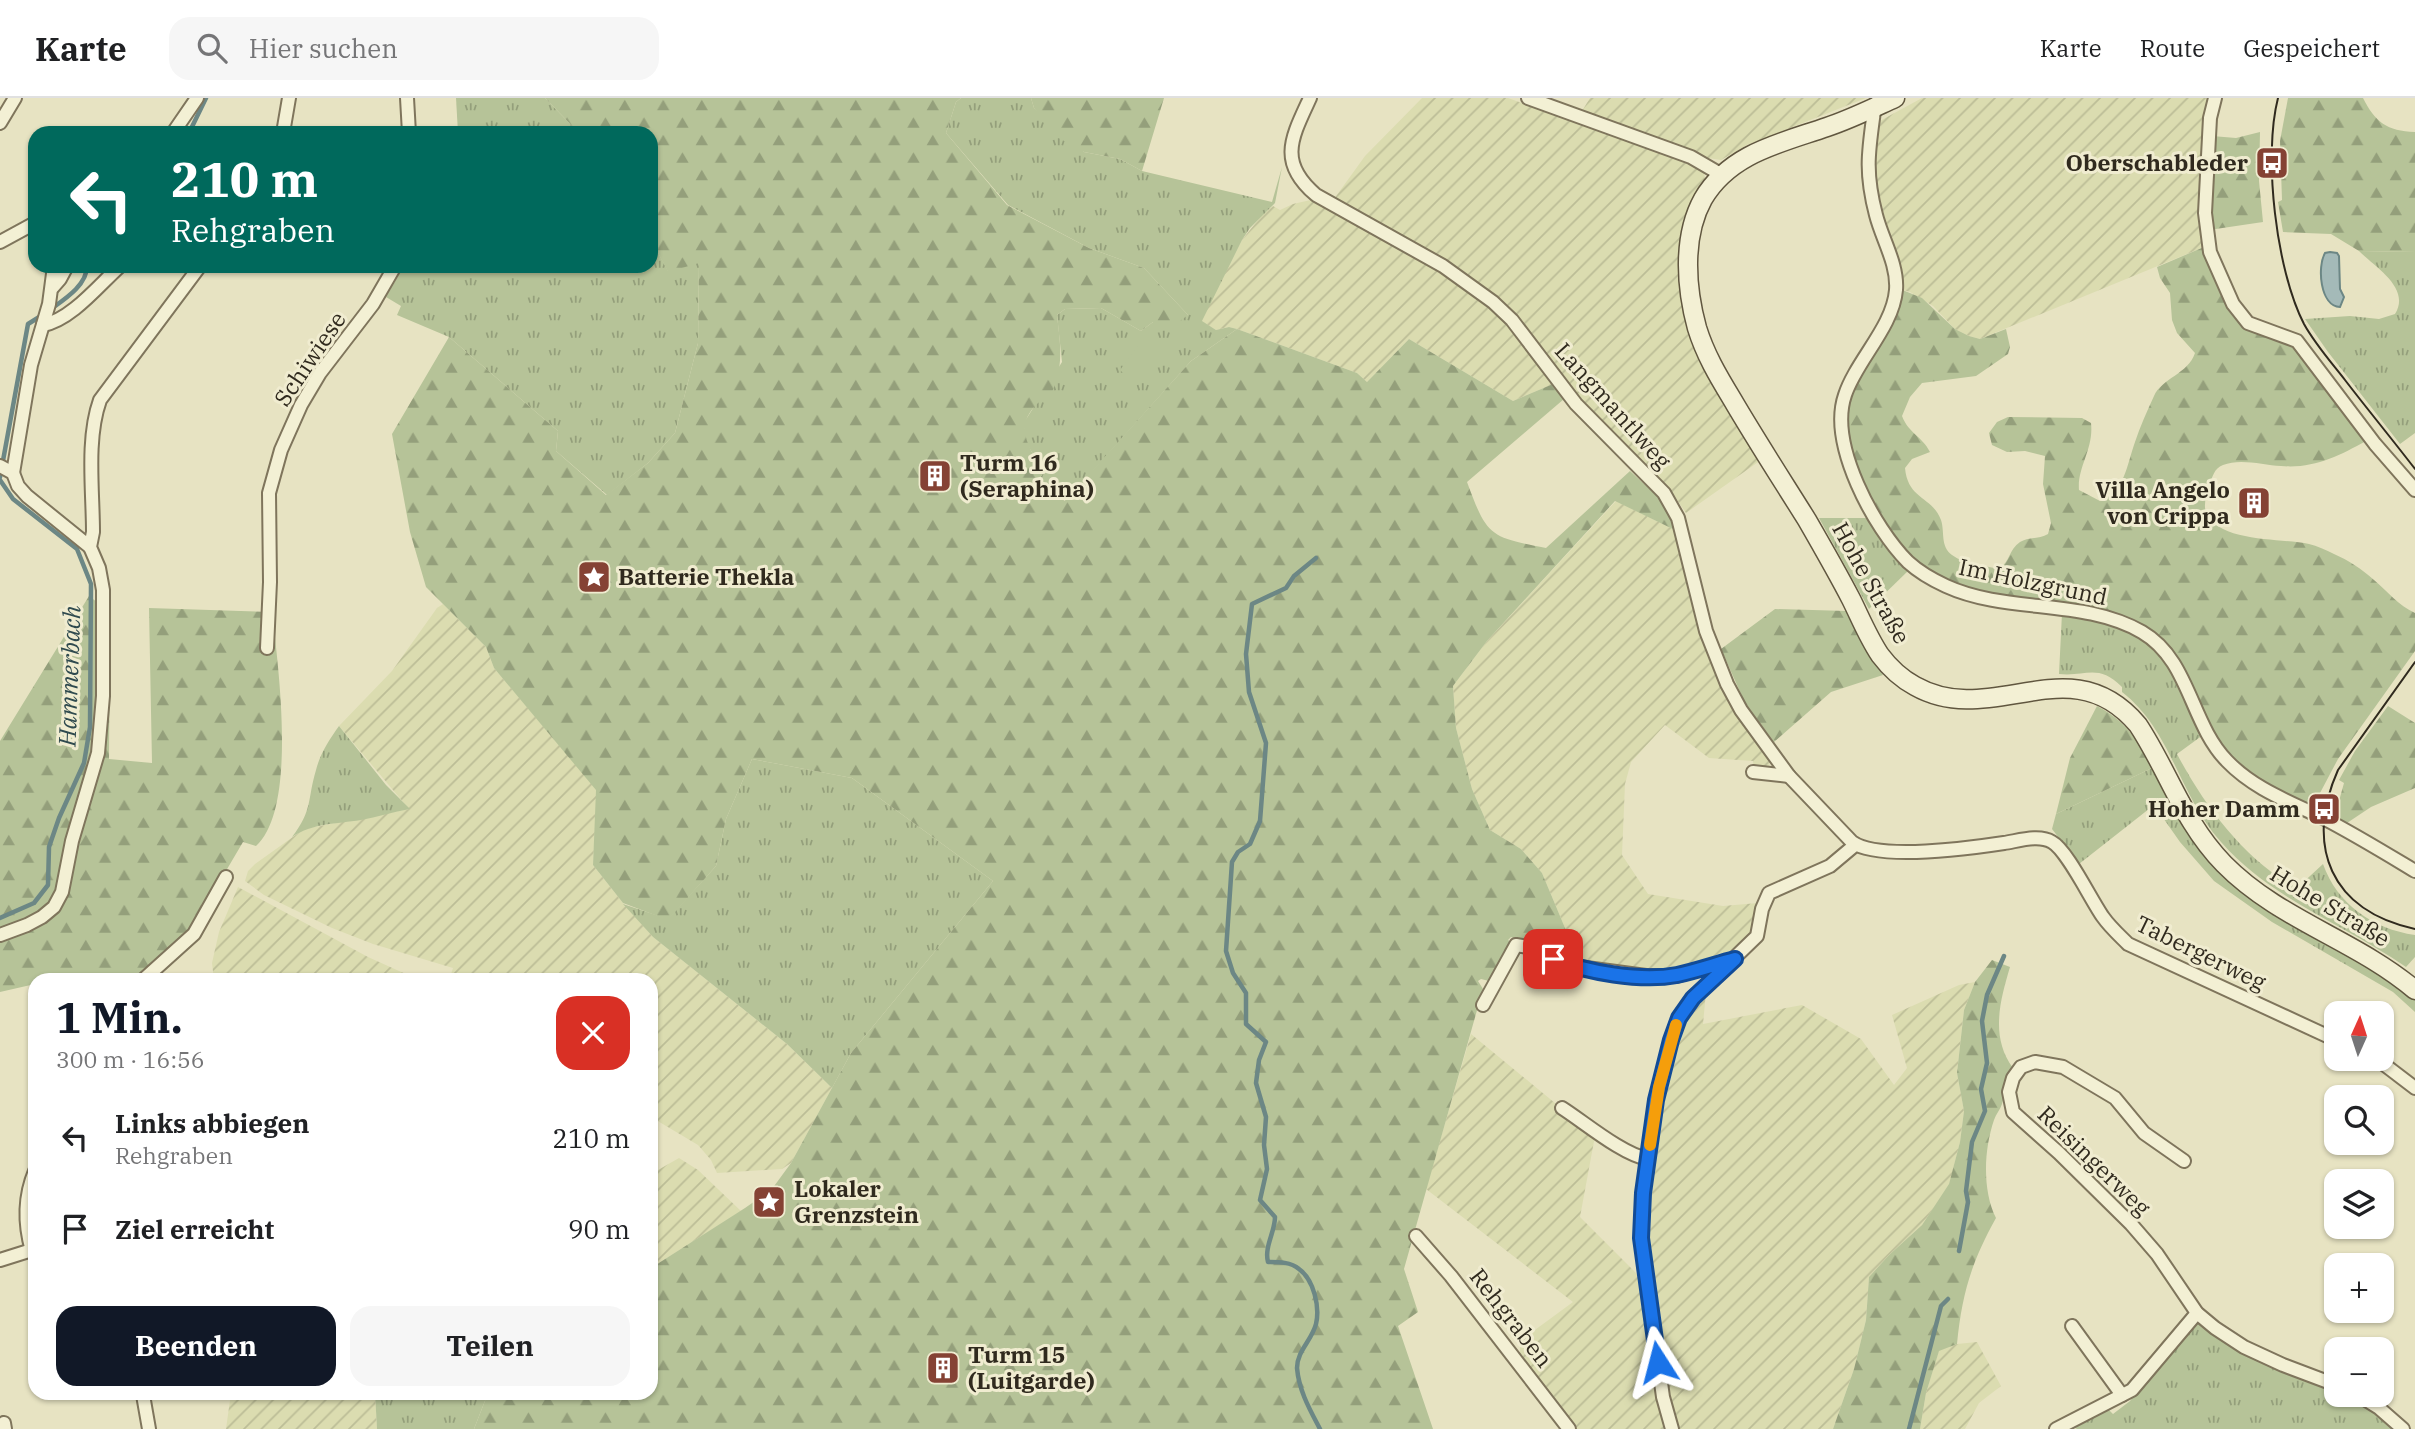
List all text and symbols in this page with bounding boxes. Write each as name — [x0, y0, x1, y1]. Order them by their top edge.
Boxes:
search box — [169, 17, 659, 80]
text: Karte — [35, 27, 127, 70]
icon: search — [193, 29, 231, 67]
text: Hier suchen — [249, 31, 398, 65]
text: Karte — [2040, 32, 2102, 64]
text: Route — [2140, 32, 2205, 64]
text: Gespeichert — [2243, 32, 2380, 64]
bus stop icon: Oberschableder — [2253, 144, 2291, 182]
text: 210 m — [171, 147, 318, 210]
place label: Oberschableder — [2066, 147, 2249, 177]
icon: left — [56, 154, 147, 245]
text: Rehgraben — [171, 209, 335, 251]
street label: Schiwiese — [267, 305, 352, 412]
street label: Langmantlweg — [1549, 336, 1679, 475]
place label: Turm 16 (Seraphina) — [960, 447, 1094, 503]
building icon: Turm 16 (Seraphina) — [916, 457, 954, 495]
place label: Villa Angelo von Crippa — [2095, 474, 2230, 530]
building icon: Villa Angelo von Crippa — [2235, 484, 2273, 522]
street label: Hohe Straße — [1826, 516, 1918, 649]
street label: Im Holzgrund — [1956, 551, 2110, 611]
place icon: Batterie Thekla — [575, 558, 613, 596]
place label: Batterie Thekla — [618, 561, 794, 591]
water label: Hammerbach — [51, 605, 87, 748]
bus stop icon: Hoher Damm — [2305, 790, 2343, 828]
place label: Hoher Damm — [2148, 793, 2300, 823]
street label: Hohe Straße — [2265, 858, 2396, 953]
street label: Tabergerweg — [2131, 908, 2272, 997]
pin — [1523, 929, 1583, 989]
icon: arrive — [1534, 940, 1572, 978]
text: 1 Min. — [56, 990, 183, 1045]
button: close — [556, 996, 630, 1070]
north arrow — [2324, 1001, 2394, 1071]
map controls — [2324, 1001, 2394, 1407]
text: 300 m · 16:56 — [56, 1044, 205, 1074]
button: search — [2324, 1085, 2394, 1155]
street label: Reisingerweg — [2032, 1099, 2158, 1222]
text: Links abbiegen — [115, 1106, 310, 1140]
icon: left — [56, 1119, 94, 1157]
text: 210 m — [552, 1121, 630, 1155]
text: Rehgraben — [115, 1140, 233, 1170]
button: layers — [2324, 1169, 2394, 1239]
place label: Lokaler Grenzstein — [794, 1173, 919, 1229]
place icon: Lokaler Grenzstein — [750, 1183, 788, 1221]
icon: arrive — [56, 1210, 94, 1248]
text: Ziel erreicht — [115, 1212, 274, 1246]
text: 90 m — [568, 1212, 630, 1246]
button: + — [2324, 1253, 2394, 1323]
street label: Rehgraben — [1464, 1262, 1560, 1373]
button: Beenden — [56, 1306, 336, 1386]
button: Teilen — [350, 1306, 630, 1386]
position arrow — [1621, 1325, 1695, 1399]
button: − — [2324, 1337, 2394, 1407]
place label: Turm 15 (Luitgarde) — [968, 1339, 1095, 1395]
building icon: Turm 15 (Luitgarde) — [924, 1349, 962, 1387]

